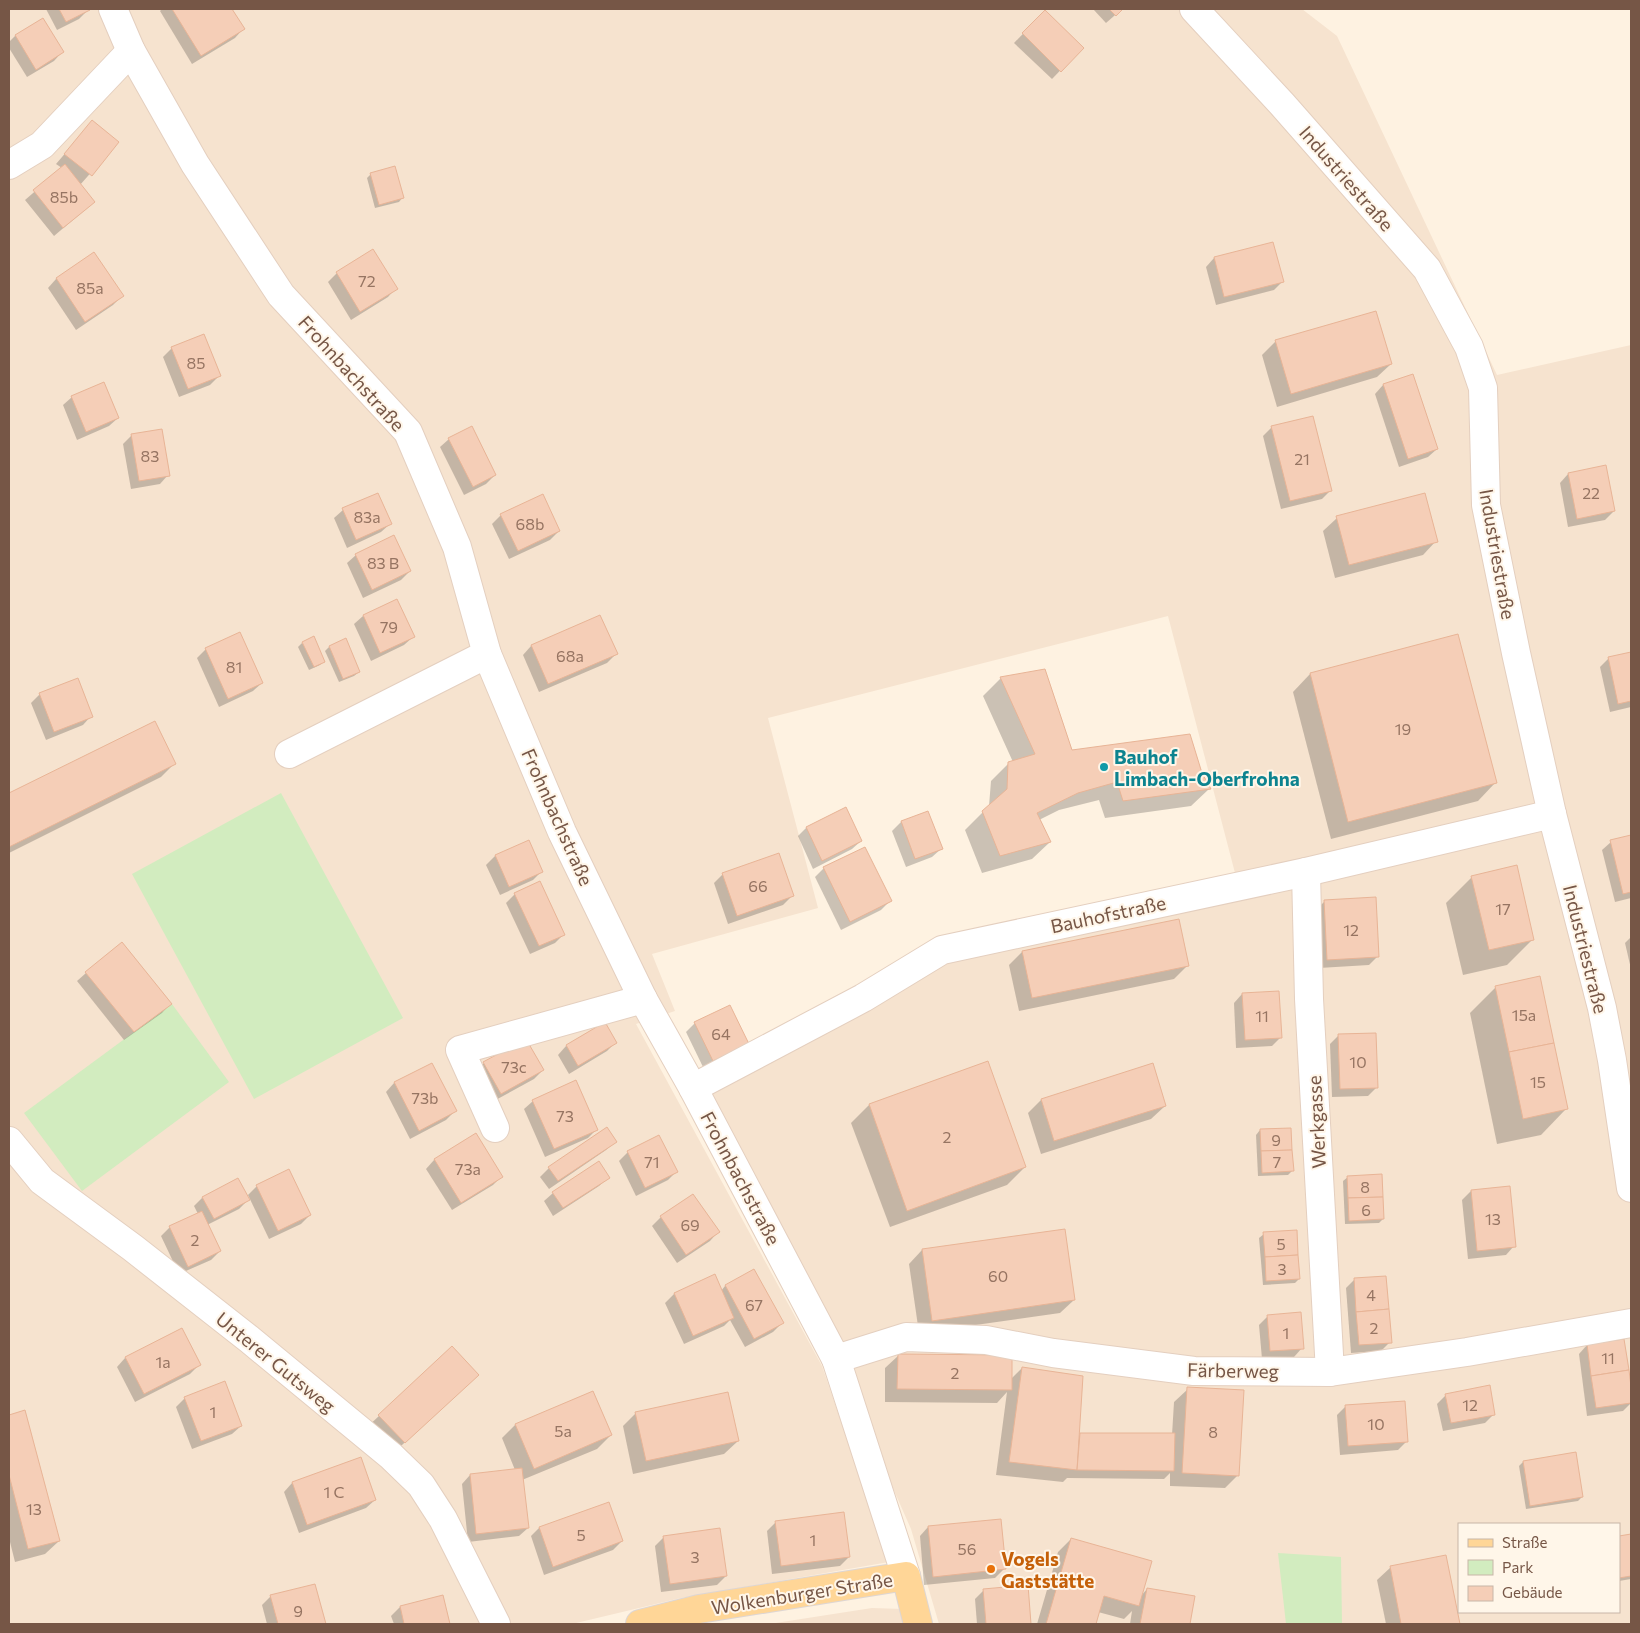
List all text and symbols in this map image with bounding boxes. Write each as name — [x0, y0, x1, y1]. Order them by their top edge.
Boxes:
street label: Industriestraße — [1295, 121, 1399, 235]
house number: 85b — [50, 187, 78, 206]
house number: 72 — [358, 271, 376, 290]
house number: 85a — [76, 278, 104, 297]
street label: Frohnbachstraße — [294, 310, 410, 436]
house number: 85 — [187, 353, 205, 372]
house number: 83 — [141, 446, 159, 465]
house number: 21 — [1294, 449, 1310, 468]
house number: 22 — [1582, 483, 1600, 502]
street label: Industriestraße — [1475, 487, 1521, 621]
house number: 83a — [353, 507, 381, 526]
house number: 68b — [516, 514, 544, 533]
house number: 83 B — [367, 553, 399, 572]
house number: 79 — [380, 617, 398, 636]
house number: 68a — [556, 646, 584, 665]
house number: 81 — [226, 657, 242, 676]
house number: 19 — [1395, 719, 1411, 738]
street label: Frohnbachstraße — [517, 745, 599, 889]
place label: Bauhof Limbach-Oberfrohna — [1114, 745, 1300, 790]
marker: Bauhof Limbach-Oberfrohna — [1098, 761, 1110, 773]
house number: 66 — [748, 876, 768, 895]
street label: Industriestraße — [1559, 882, 1613, 1016]
street label: Bauhofstraße — [1048, 891, 1168, 937]
house number: 17 — [1495, 899, 1511, 918]
house number: 12 — [1343, 920, 1359, 939]
house number: 15a — [1512, 1005, 1536, 1024]
house number: 11 — [1255, 1006, 1269, 1025]
house number: 64 — [711, 1024, 731, 1043]
house number: 10 — [1349, 1052, 1367, 1071]
house number: 73c — [501, 1057, 527, 1076]
house number: 15 — [1530, 1072, 1546, 1091]
street label: Werkgasse — [1302, 1075, 1330, 1169]
house number: 73b — [411, 1088, 439, 1107]
house number: 73 — [556, 1106, 574, 1125]
street label: Frohnbachstraße — [696, 1107, 786, 1249]
house number: 2 — [943, 1127, 952, 1146]
house number: 9 — [1271, 1130, 1281, 1149]
house number: 71 — [644, 1152, 660, 1171]
house number: 7 — [1273, 1152, 1281, 1171]
house number: 73a — [455, 1159, 481, 1178]
house number: 8 — [1360, 1177, 1370, 1196]
house number: 6 — [1361, 1200, 1371, 1219]
house number: 13 — [1485, 1209, 1501, 1228]
house number: 69 — [680, 1215, 700, 1234]
house number: 2 — [191, 1230, 200, 1249]
house number: 5 — [1276, 1234, 1286, 1253]
house number: 3 — [1277, 1259, 1287, 1278]
house number: 60 — [988, 1266, 1008, 1285]
house number: 4 — [1366, 1285, 1376, 1304]
house number: 67 — [745, 1295, 763, 1314]
street label: Unterer Gutsweg — [212, 1307, 340, 1417]
house number: 2 — [1370, 1318, 1379, 1337]
house number: 1 — [1283, 1323, 1289, 1342]
house number: 11 — [1601, 1348, 1615, 1367]
house number: 1a — [155, 1352, 171, 1371]
street label: Färberweg — [1187, 1358, 1279, 1382]
house number: 2 — [951, 1363, 960, 1382]
house number: 12 — [1462, 1395, 1478, 1414]
house number: 1 — [210, 1402, 216, 1421]
house number: 10 — [1367, 1414, 1385, 1433]
house number: 5a — [554, 1421, 572, 1440]
house number: 8 — [1208, 1422, 1218, 1441]
house number: 1 C — [324, 1482, 344, 1501]
house number: 13 — [26, 1499, 42, 1518]
legend — [1458, 1523, 1620, 1613]
house number: 5 — [576, 1525, 586, 1544]
house number: 1 — [810, 1530, 816, 1549]
text: Straße — [1502, 1533, 1548, 1551]
house number: 56 — [958, 1539, 976, 1558]
house number: 3 — [690, 1547, 700, 1566]
place label: Vogels Gaststätte — [1001, 1547, 1094, 1592]
text: Park — [1502, 1558, 1533, 1576]
marker: Vogels Gaststätte — [985, 1563, 997, 1575]
street label: Wolkenburger Straße — [710, 1567, 894, 1619]
text: Gebäude — [1502, 1583, 1563, 1601]
house number: 9 — [293, 1601, 303, 1620]

